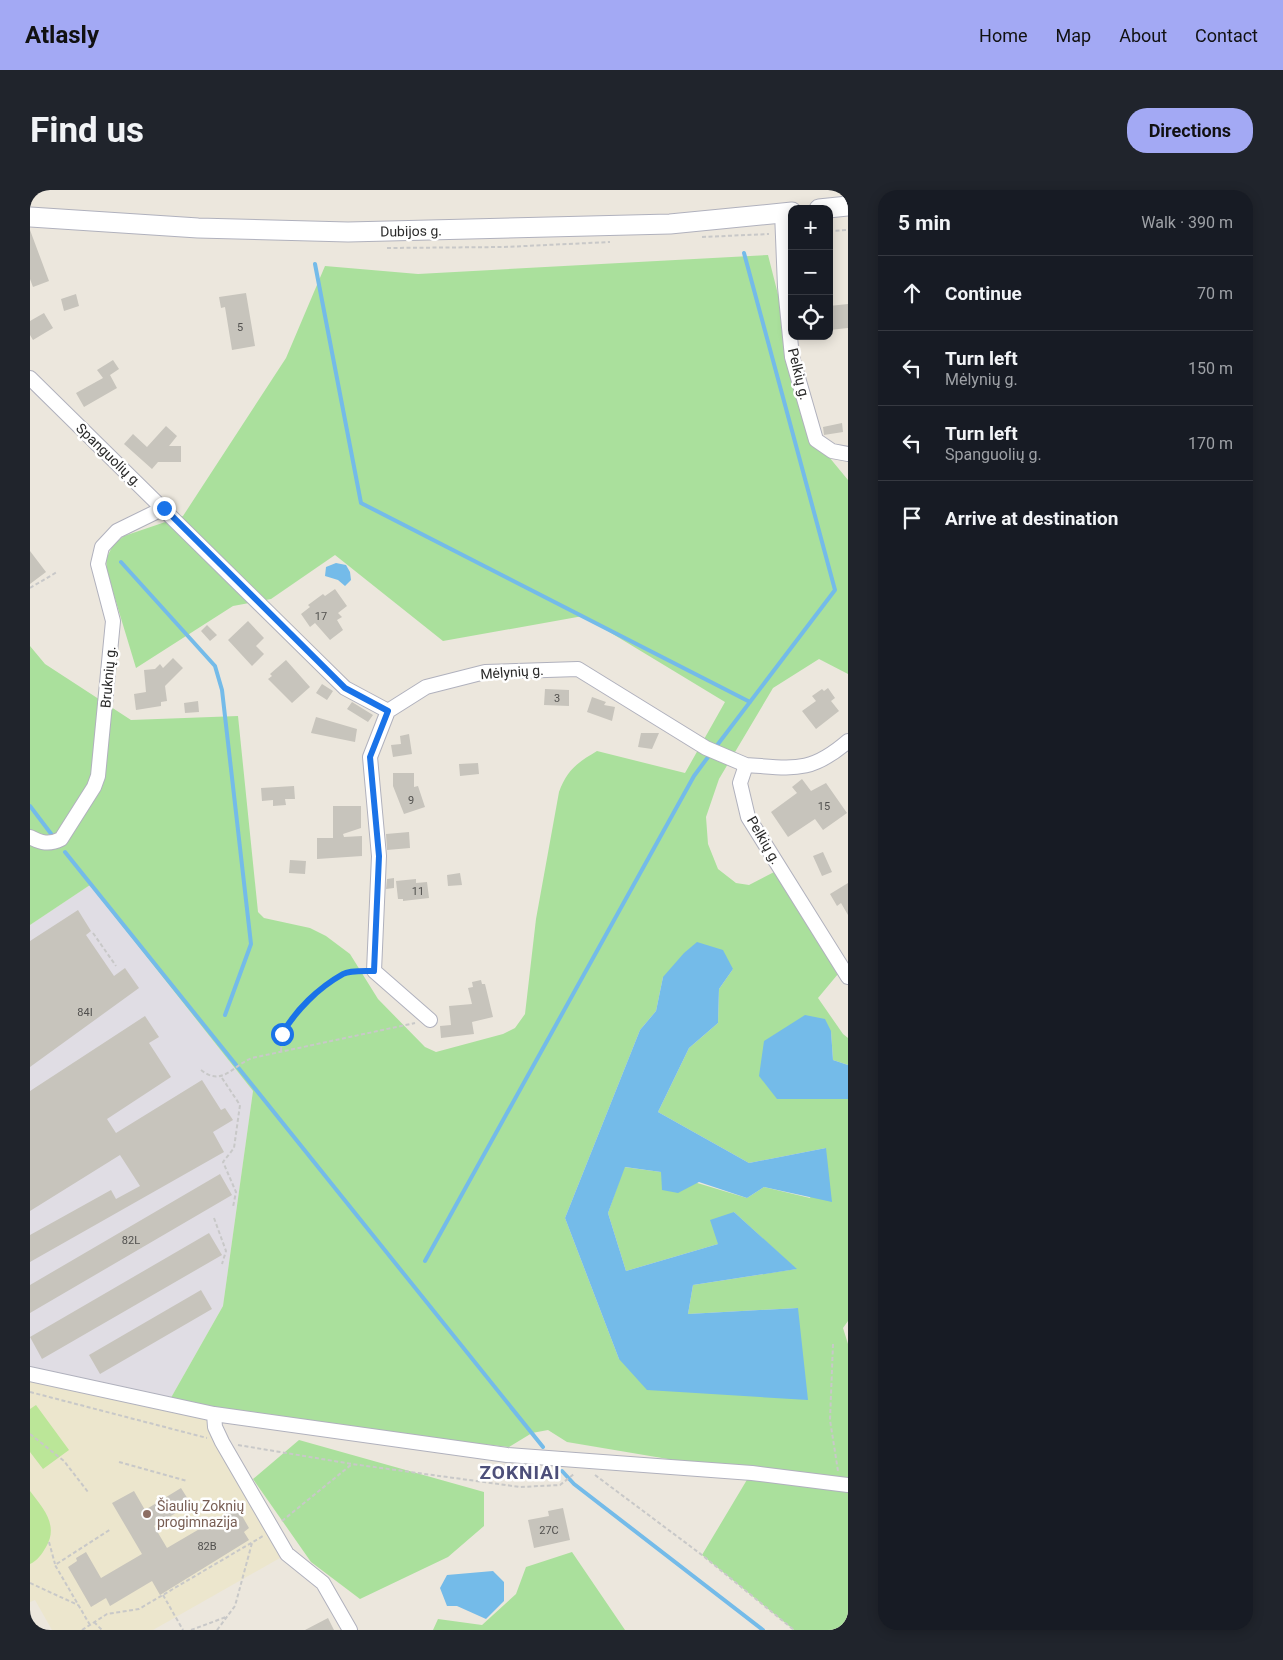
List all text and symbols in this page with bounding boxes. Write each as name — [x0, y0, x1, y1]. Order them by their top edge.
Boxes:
text: Atlasly — [25, 21, 99, 49]
text: Home — [979, 25, 1028, 46]
text: Map — [1056, 25, 1091, 46]
text: About — [1119, 25, 1167, 46]
text: Contact — [1195, 25, 1258, 46]
button: Directions — [1127, 108, 1253, 153]
text: Find us — [30, 110, 144, 151]
map controls — [788, 205, 833, 340]
button: + — [788, 205, 833, 250]
text: 5 min — [898, 211, 951, 235]
text: Walk · 390 m — [1141, 213, 1233, 232]
street label: Dubijos g. — [380, 222, 442, 240]
button: − — [788, 250, 833, 295]
icon: ahead — [898, 279, 926, 307]
text: Continue — [945, 282, 1022, 305]
text: 70 m — [1197, 284, 1233, 303]
button: locate — [788, 295, 833, 340]
house number: 5 — [237, 321, 243, 334]
street label: Pelkių g. — [785, 346, 813, 402]
text: Turn left — [945, 347, 1018, 370]
icon: left — [898, 354, 926, 382]
text: 150 m — [1188, 359, 1233, 378]
text: Mėlynių g. — [945, 370, 1018, 389]
street label: Spanguolių g. — [73, 420, 145, 490]
text: Turn left — [945, 422, 1018, 445]
icon: left — [898, 429, 926, 457]
text: 170 m — [1188, 434, 1233, 453]
text: Spanguolių g. — [945, 445, 1042, 464]
route end — [153, 497, 176, 520]
icon: arrive — [898, 504, 926, 532]
text: Arrive at destination — [945, 507, 1118, 530]
house number: 17 — [315, 610, 327, 623]
street label: Bruknių g. — [97, 645, 119, 709]
street label: Mėlynių g. — [480, 662, 544, 682]
house number: 3 — [554, 692, 560, 705]
house number: 9 — [408, 794, 414, 807]
house number: 15 — [818, 800, 830, 813]
street label: Pelkių g. — [744, 813, 784, 867]
house number: 11 — [412, 885, 424, 898]
house number: 84I — [77, 1006, 93, 1019]
route start — [271, 1023, 294, 1046]
house number: 82L — [122, 1234, 140, 1247]
district label: ZOKNIAI — [480, 1461, 560, 1484]
place label: Šiaulių Zoknių progimnazija — [157, 1497, 244, 1530]
marker: Šiaulių Zoknių progimnazija — [141, 1508, 153, 1520]
house number: 27C — [539, 1524, 559, 1537]
house number: 82B — [197, 1540, 217, 1553]

